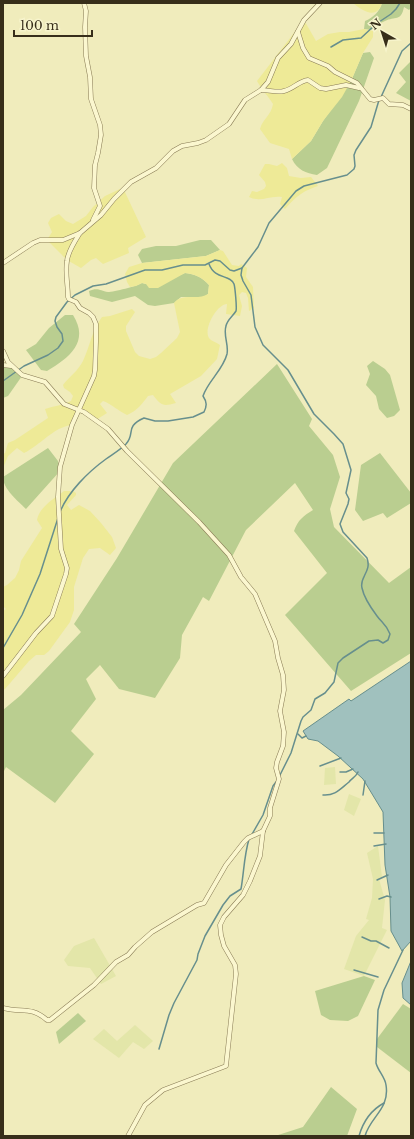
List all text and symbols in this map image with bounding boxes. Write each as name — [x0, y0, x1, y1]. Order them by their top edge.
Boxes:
scale bar — [14, 12, 92, 38]
north arrow — [362, 12, 402, 52]
text: N — [367, 15, 385, 33]
text: 100 m — [20, 18, 59, 33]

